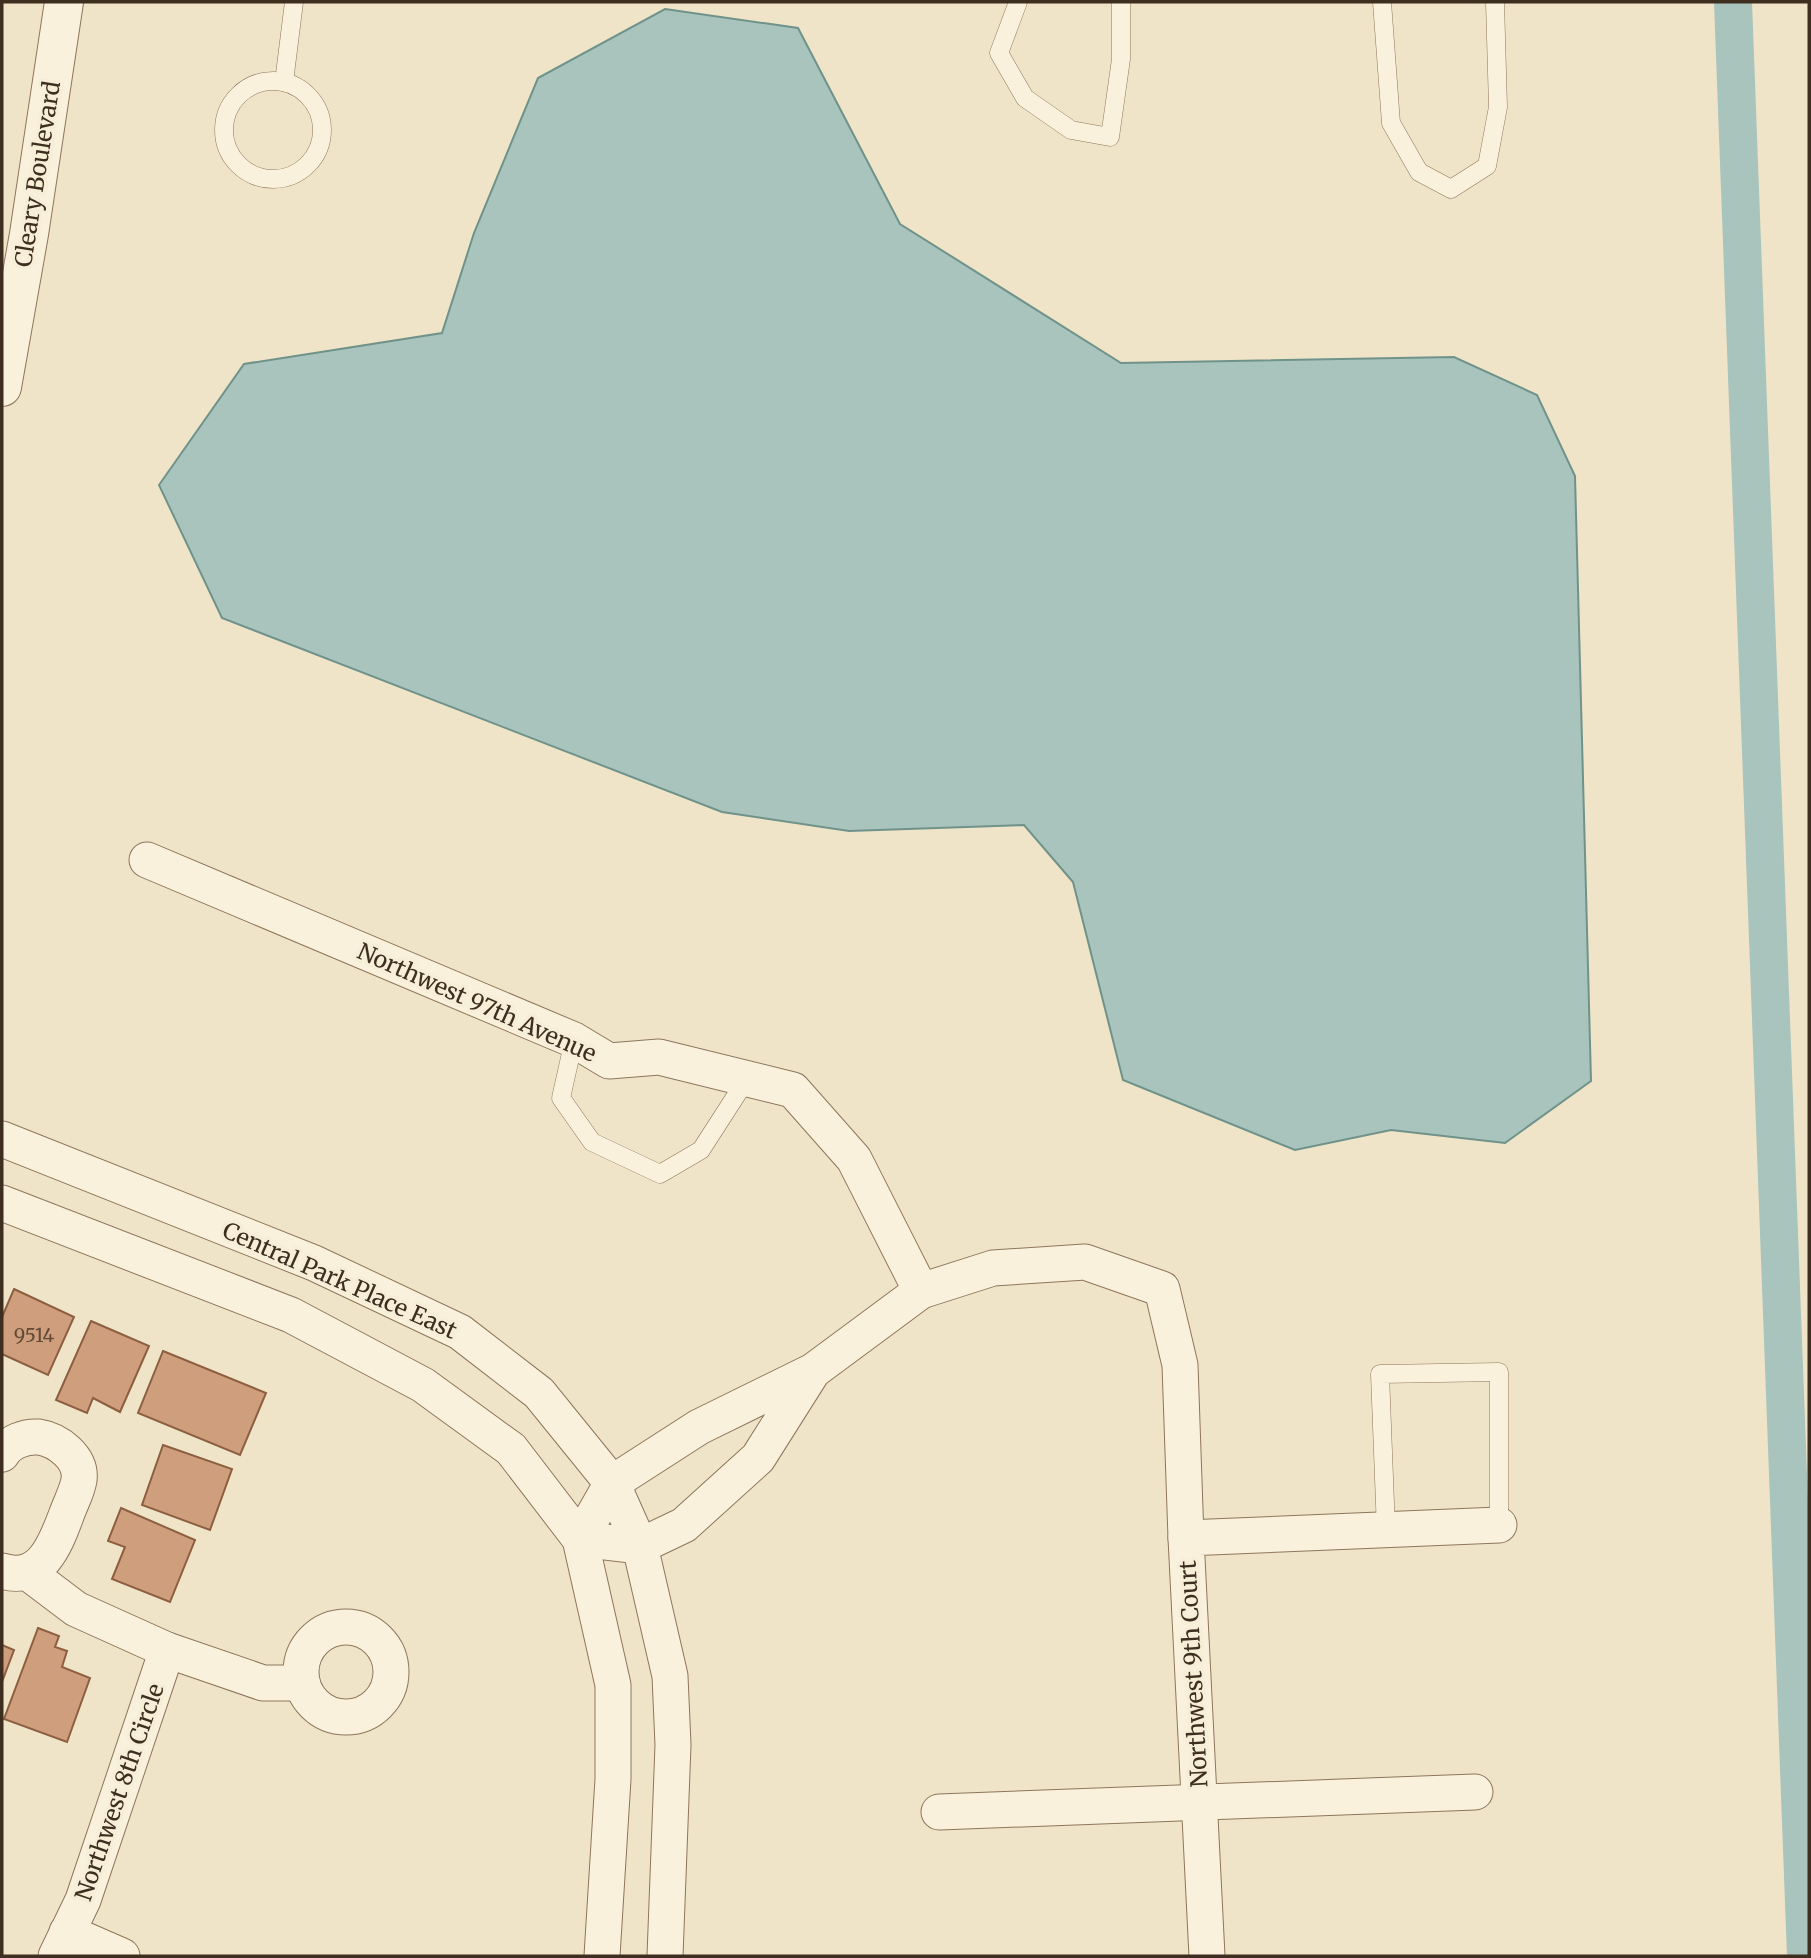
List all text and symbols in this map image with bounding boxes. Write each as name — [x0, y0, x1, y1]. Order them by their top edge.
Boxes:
street label: Cleary Boulevard — [8, 79, 66, 269]
street label: Northwest 97th Avenue — [353, 936, 601, 1068]
street label: Central Park Place East — [218, 1215, 462, 1345]
house number: 9514 — [14, 1323, 55, 1347]
street label: Northwest 9th Court — [1173, 1560, 1213, 1788]
street label: Northwest 8th Circle — [68, 1680, 170, 1904]

